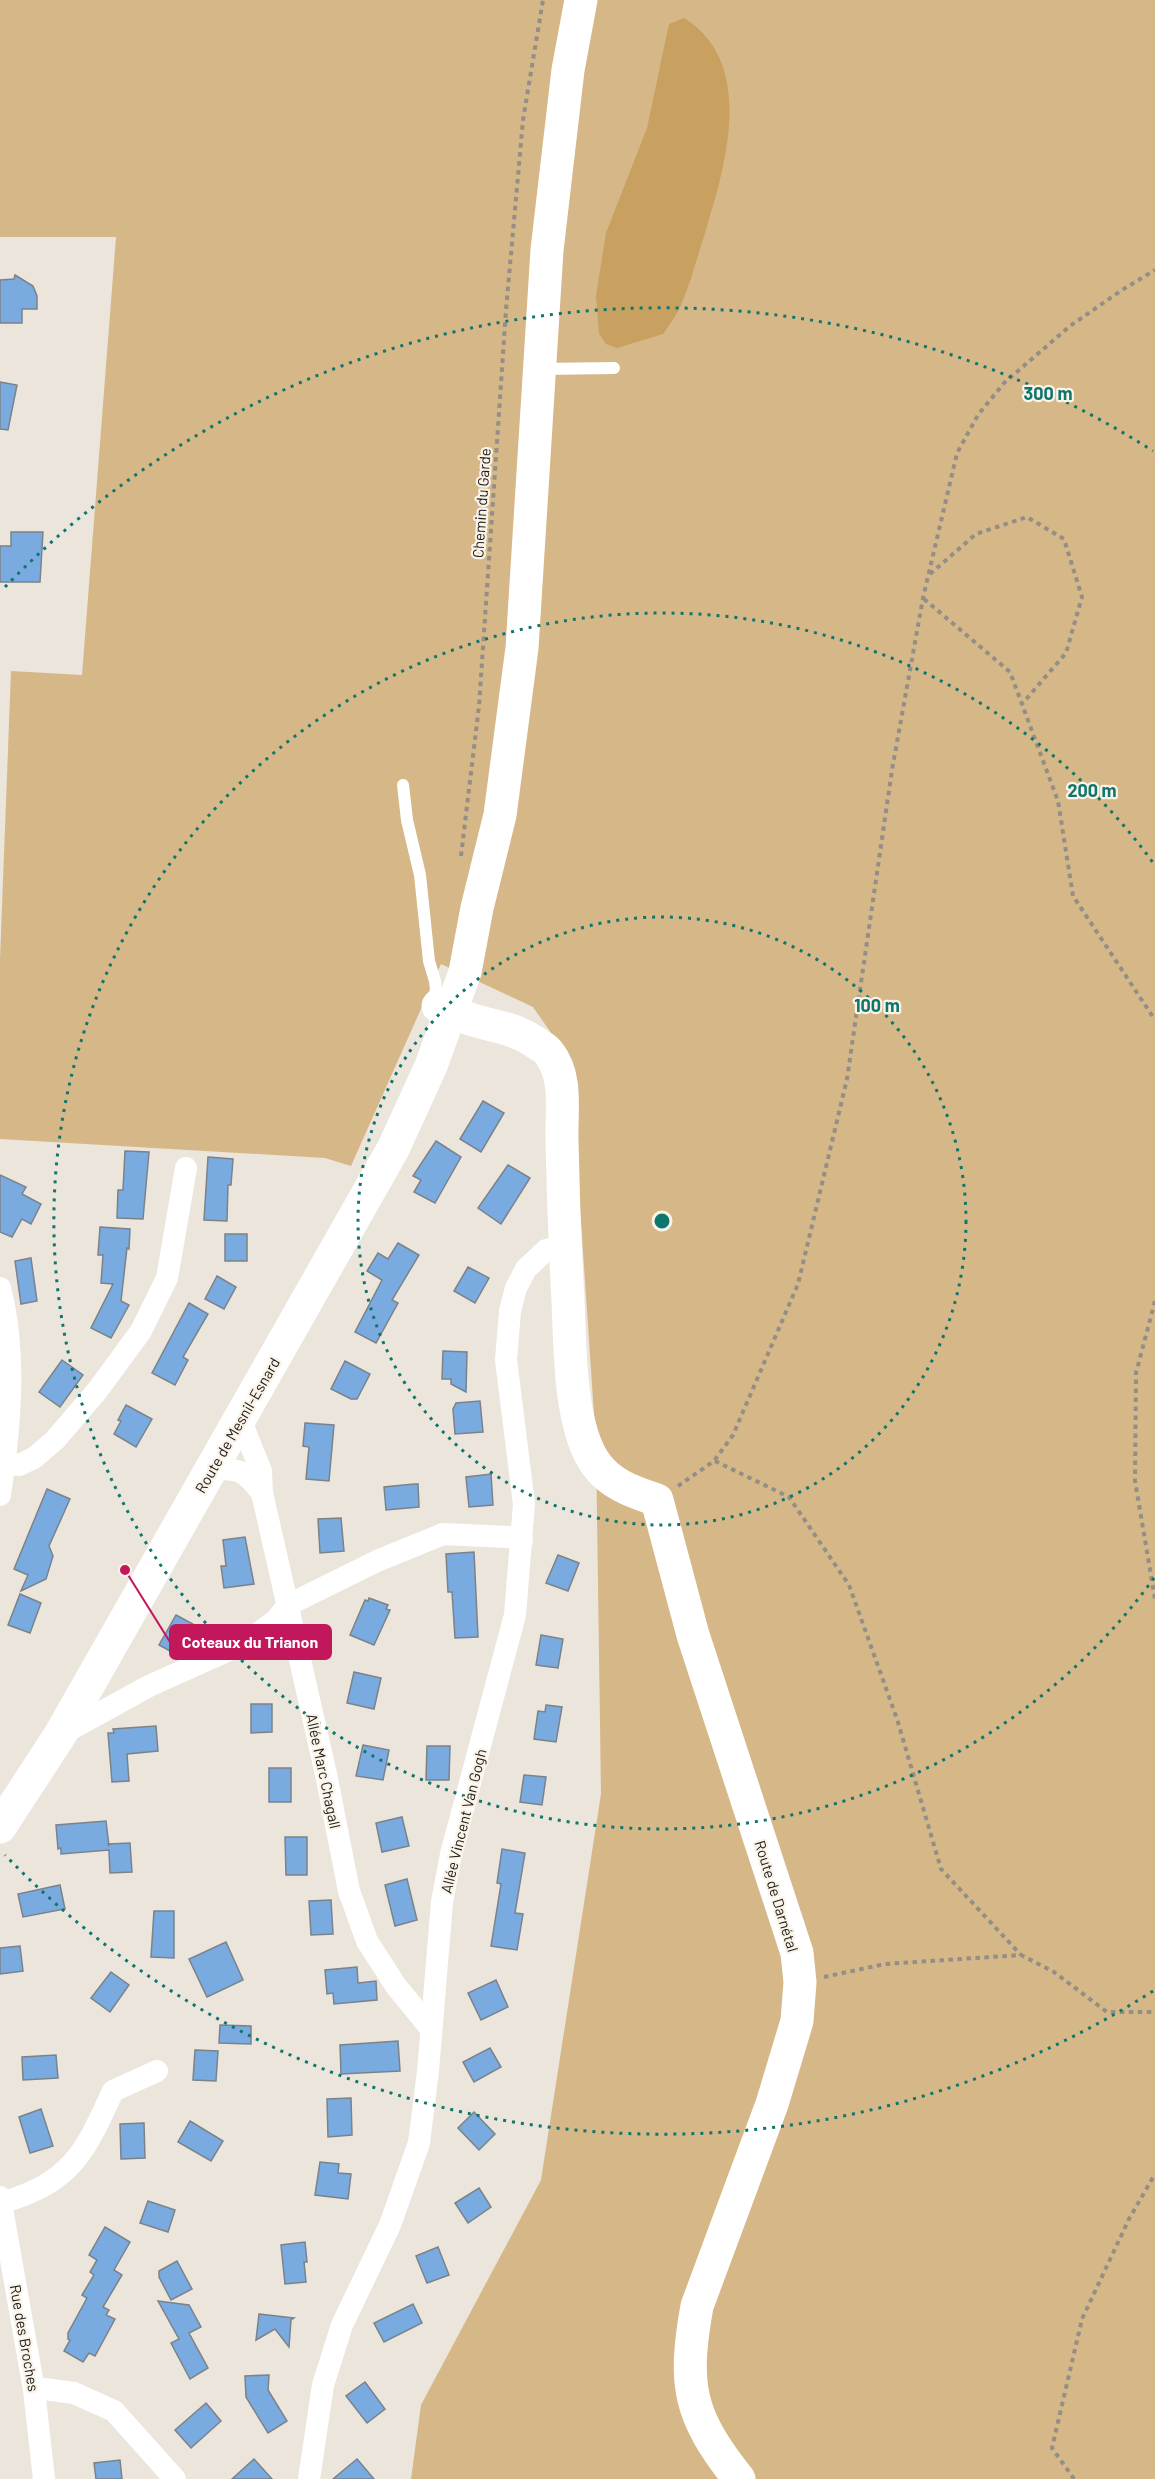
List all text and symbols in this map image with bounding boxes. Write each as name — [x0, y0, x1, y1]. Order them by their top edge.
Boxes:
text: 300 m — [1024, 382, 1072, 404]
street label: Chemin du Garde — [468, 448, 494, 558]
text: 200 m — [1067, 779, 1117, 801]
text: 100 m — [854, 994, 900, 1016]
centre of rings — [652, 1211, 672, 1231]
street label: Route de Mesnil-Esnard — [191, 1354, 283, 1496]
callout: Coteaux du Trianon — [170, 1625, 331, 1659]
text: Coteaux du Trianon — [182, 1632, 318, 1651]
street label: Allée Marc Chagall — [303, 1712, 345, 1830]
street label: Allée Vincent Van Gogh — [436, 1747, 490, 1895]
street label: Route de Darnétal — [752, 1838, 802, 1954]
street label: Rue des Broches — [7, 2283, 43, 2393]

